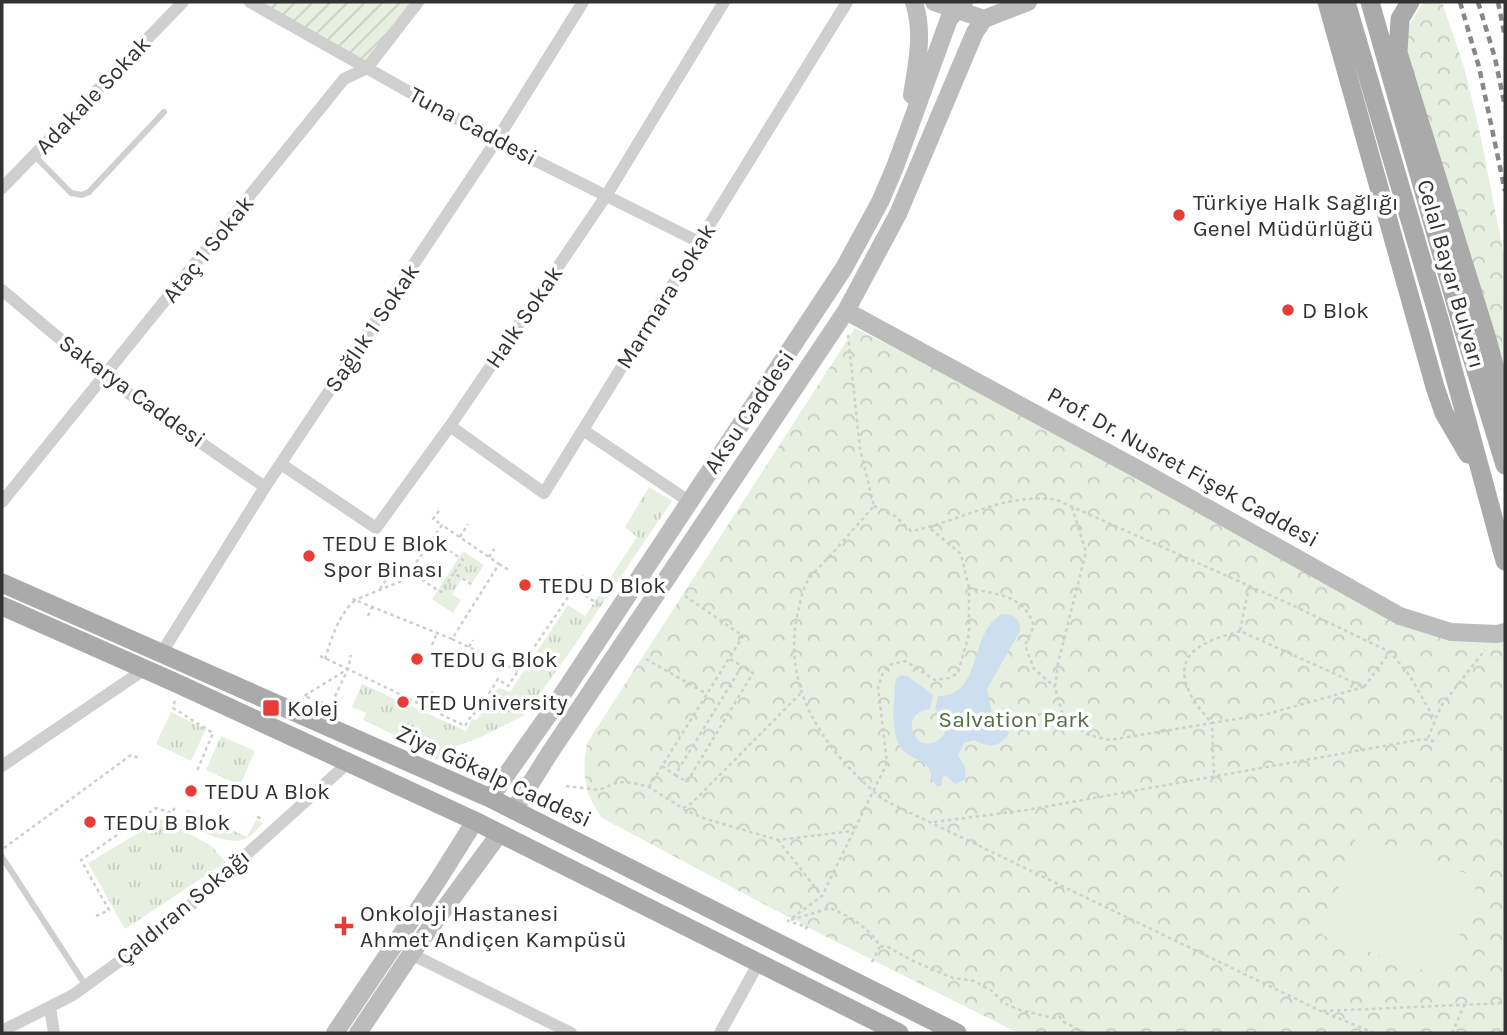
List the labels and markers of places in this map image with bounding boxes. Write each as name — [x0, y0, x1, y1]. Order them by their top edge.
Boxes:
place label: Türkiye Halk Sağlığı Genel Müdürlüğü — [1193, 189, 1399, 242]
marker: Türkiye Halk Sağlığı Genel Müdürlüğü — [1171, 207, 1187, 223]
place label: D Blok — [1302, 297, 1369, 324]
marker: D Blok — [1280, 302, 1296, 318]
place label: TEDU E Blok Spor Binası — [323, 530, 448, 583]
marker: TEDU E Blok Spor Binası — [301, 548, 317, 564]
place label: TEDU D Blok — [539, 572, 666, 599]
marker: TEDU D Blok — [517, 577, 533, 593]
place label: TEDU G Blok — [431, 646, 558, 673]
marker: TEDU G Blok — [409, 651, 425, 667]
place label: TED University — [417, 689, 568, 716]
marker: TED University — [395, 694, 411, 710]
place label: Kolej — [287, 695, 339, 722]
marker: Kolej — [261, 698, 281, 718]
place label: TEDU A Blok — [205, 778, 330, 805]
marker: TEDU A Blok — [183, 783, 199, 799]
place label: TEDU B Blok — [104, 809, 230, 836]
marker: TEDU B Blok — [82, 814, 98, 830]
place label: Onkoloji Hastanesi Ahmet Andiçen Kampüsü — [360, 900, 627, 953]
marker: Onkoloji Hastanesi Ahmet Andiçen Kampüsü — [334, 916, 354, 936]

